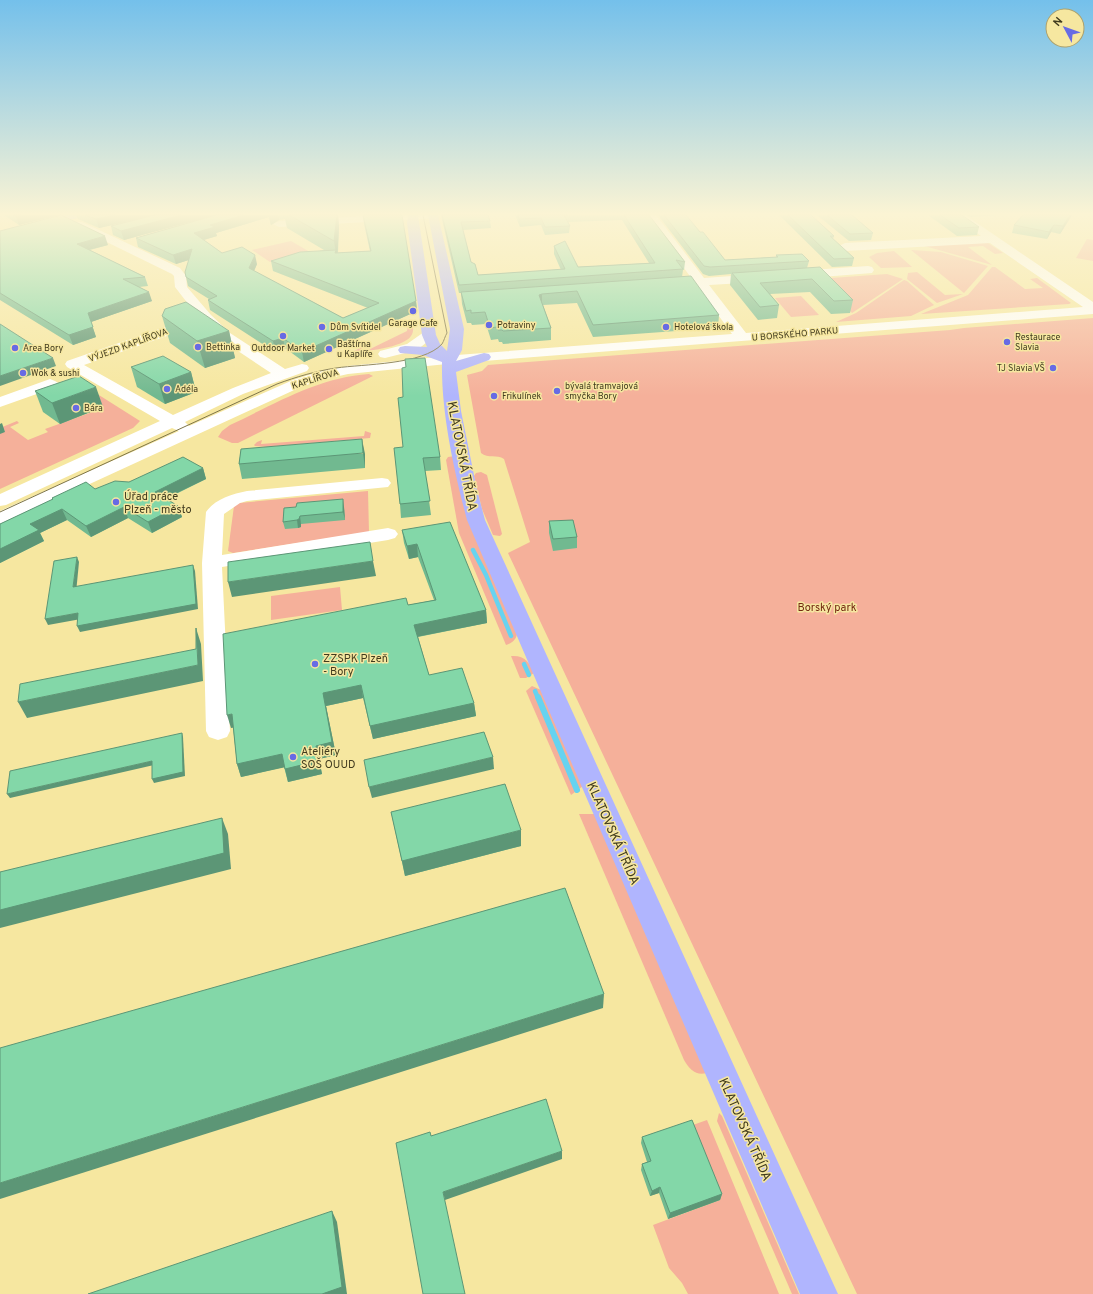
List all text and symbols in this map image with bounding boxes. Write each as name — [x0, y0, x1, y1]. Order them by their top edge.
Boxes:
north arrow — [1045, 8, 1085, 48]
text: N — [1050, 15, 1066, 30]
marker: Garage Cafe — [408, 306, 418, 316]
place label: Garage Cafe — [388, 318, 438, 329]
marker: Potraviny — [484, 320, 494, 330]
place label: Potraviny — [497, 320, 536, 331]
marker: Dům Svítidel — [317, 322, 327, 332]
place label: Dům Svítidel — [330, 322, 381, 333]
marker: Hotelová škola — [661, 322, 671, 332]
place label: Hotelová škola — [674, 322, 733, 333]
street label: U BORSKÉHO PARKU — [751, 324, 839, 344]
street label: VÝJEZD KAPLÍŘOVA — [87, 325, 169, 365]
marker: Outdoor Market — [278, 331, 288, 341]
place label: Restaurace Slavia — [1015, 332, 1061, 353]
marker: Restaurace Slavia — [1002, 337, 1012, 347]
place label: Baštírna u Kaplíře — [337, 339, 373, 360]
marker: Bettinka — [193, 342, 203, 352]
place label: Bettinka — [206, 342, 240, 353]
marker: Area Bory — [10, 343, 20, 353]
place label: Area Bory — [23, 343, 64, 354]
place label: Outdoor Market — [251, 343, 315, 354]
marker: Baštírna u Kaplíře — [324, 344, 334, 354]
place label: TJ Slavia VŠ — [997, 362, 1045, 374]
marker: TJ Slavia VŠ — [1048, 363, 1058, 373]
street label: KAPLÍŘOVA — [290, 366, 340, 392]
marker: Wok & sushi — [18, 368, 28, 378]
place label: Wok & sushi — [31, 368, 79, 379]
place label: bývalá tramvajová smyčka Bory — [565, 381, 638, 402]
marker: Adéla — [162, 384, 172, 394]
place label: Adéla — [175, 384, 198, 395]
marker: bývalá tramvajová smyčka Bory — [552, 386, 562, 396]
marker: Frikulínek — [489, 391, 499, 401]
place label: Frikulínek — [502, 391, 542, 402]
street label: KLATOVSKÁ TŘÍDA — [443, 400, 482, 513]
marker: Bára — [71, 403, 81, 413]
place label: Bára — [84, 403, 103, 414]
place label: Úřad práce Plzeň - město — [124, 489, 192, 517]
marker: Úřad práce Plzeň - město — [111, 497, 121, 507]
park label: Borský park — [797, 601, 857, 615]
place label: ZZSPK Plzeň - Bory — [323, 652, 388, 679]
marker: ZZSPK Plzeň - Bory — [310, 659, 320, 669]
place label: Ateliéry SOŠ OUUD — [301, 745, 355, 772]
marker: Ateliéry SOŠ OUUD — [288, 752, 298, 762]
street label: KLATOVSKÁ TŘÍDA — [582, 779, 644, 888]
street label: KLATOVSKÁ TŘÍDA — [714, 1075, 776, 1184]

